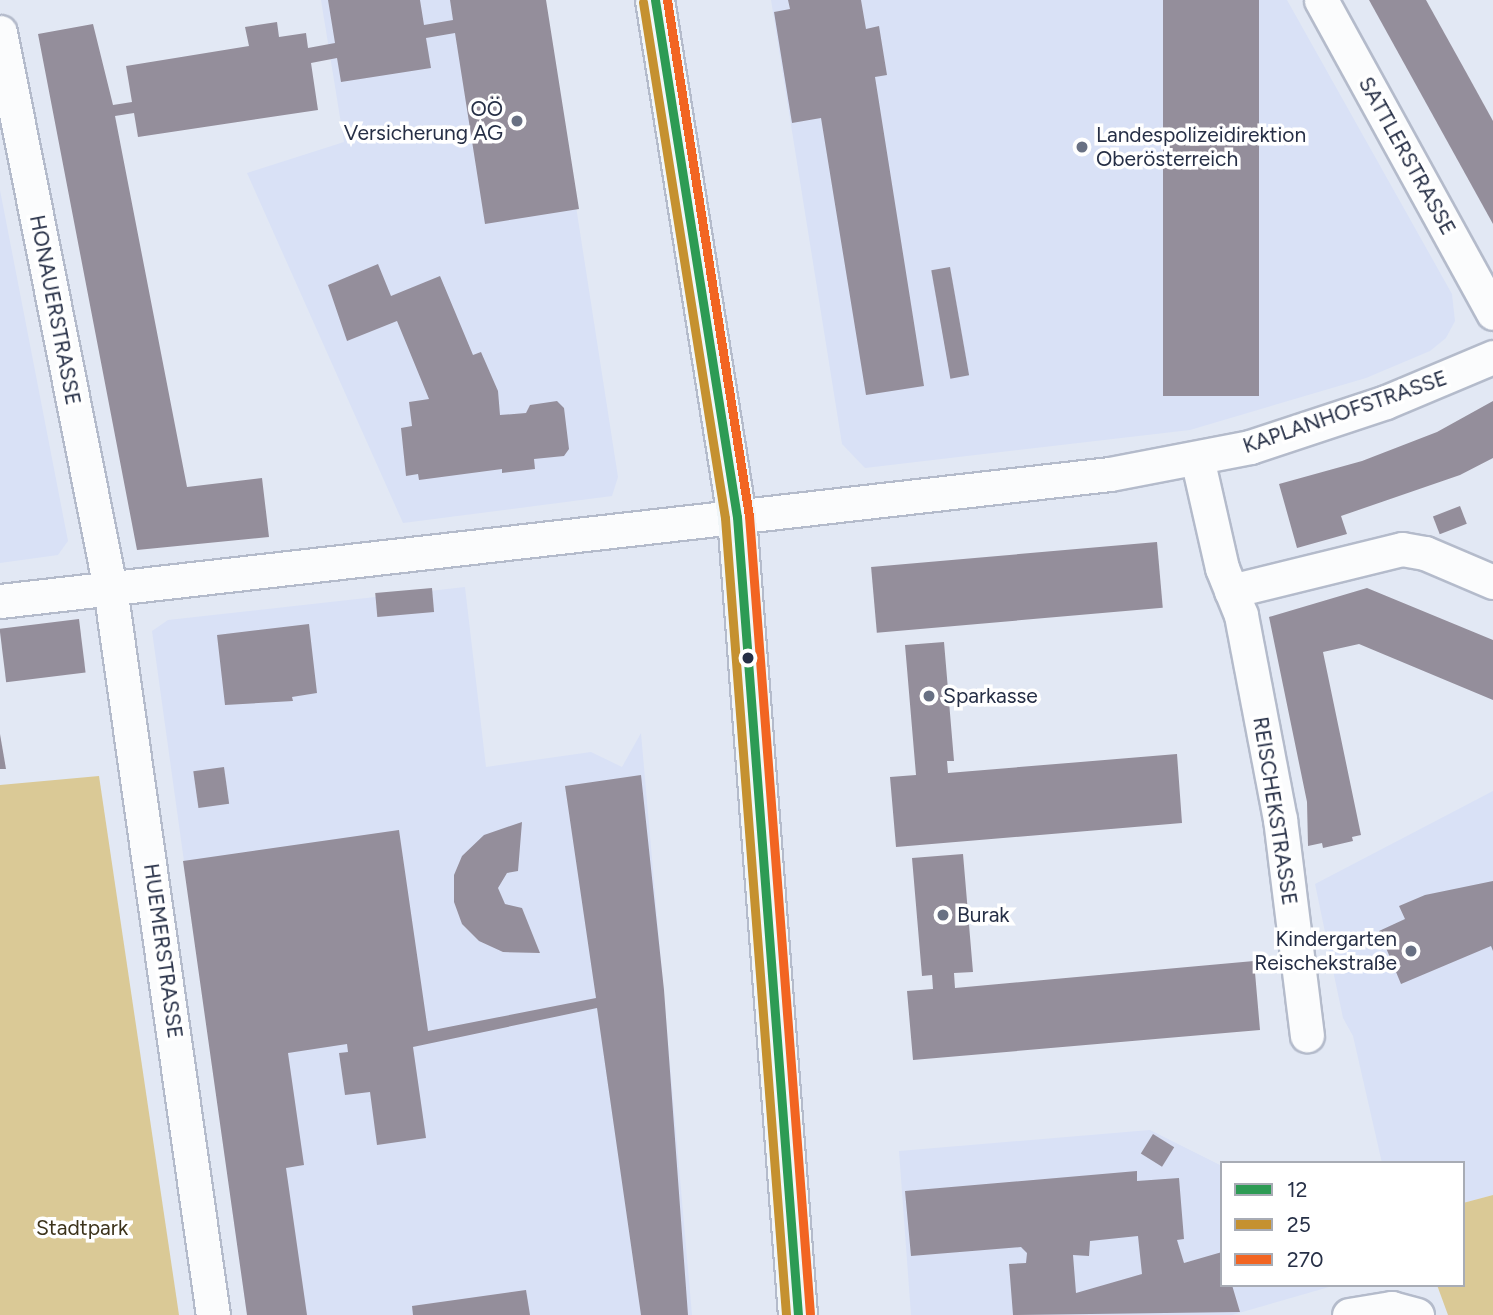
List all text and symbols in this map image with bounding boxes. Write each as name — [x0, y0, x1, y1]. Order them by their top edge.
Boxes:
street label: SATTLERSTRASSE — [1353, 73, 1461, 239]
place label: OÖ Versicherung AG — [344, 96, 503, 146]
marker: OÖ Versicherung AG — [509, 113, 525, 129]
place label: Landespolizeidirektion Oberösterreich — [1096, 122, 1306, 172]
marker: Landespolizeidirektion Oberösterreich — [1074, 139, 1090, 155]
street label: HONAUERSTRASSE — [24, 213, 86, 407]
street label: KAPLANHOFSTRASSE — [1240, 365, 1450, 459]
unlabelled marker — [741, 651, 755, 665]
place label: Sparkasse — [943, 683, 1038, 709]
marker: Sparkasse — [921, 688, 937, 704]
street label: REISCHEKSTRASSE — [1248, 715, 1302, 907]
street label: HUEMERSTRASSE — [138, 862, 188, 1040]
place label: Burak — [957, 902, 1010, 928]
marker: Burak — [935, 907, 951, 923]
place label: Kindergarten Reischekstraße — [1254, 926, 1397, 976]
marker: Kindergarten Reischekstraße — [1403, 943, 1419, 959]
legend — [1220, 1161, 1465, 1287]
text: 12 — [1287, 1177, 1307, 1202]
text: 25 — [1287, 1212, 1311, 1237]
park label: Stadtpark — [36, 1215, 128, 1241]
text: 270 — [1287, 1247, 1323, 1272]

